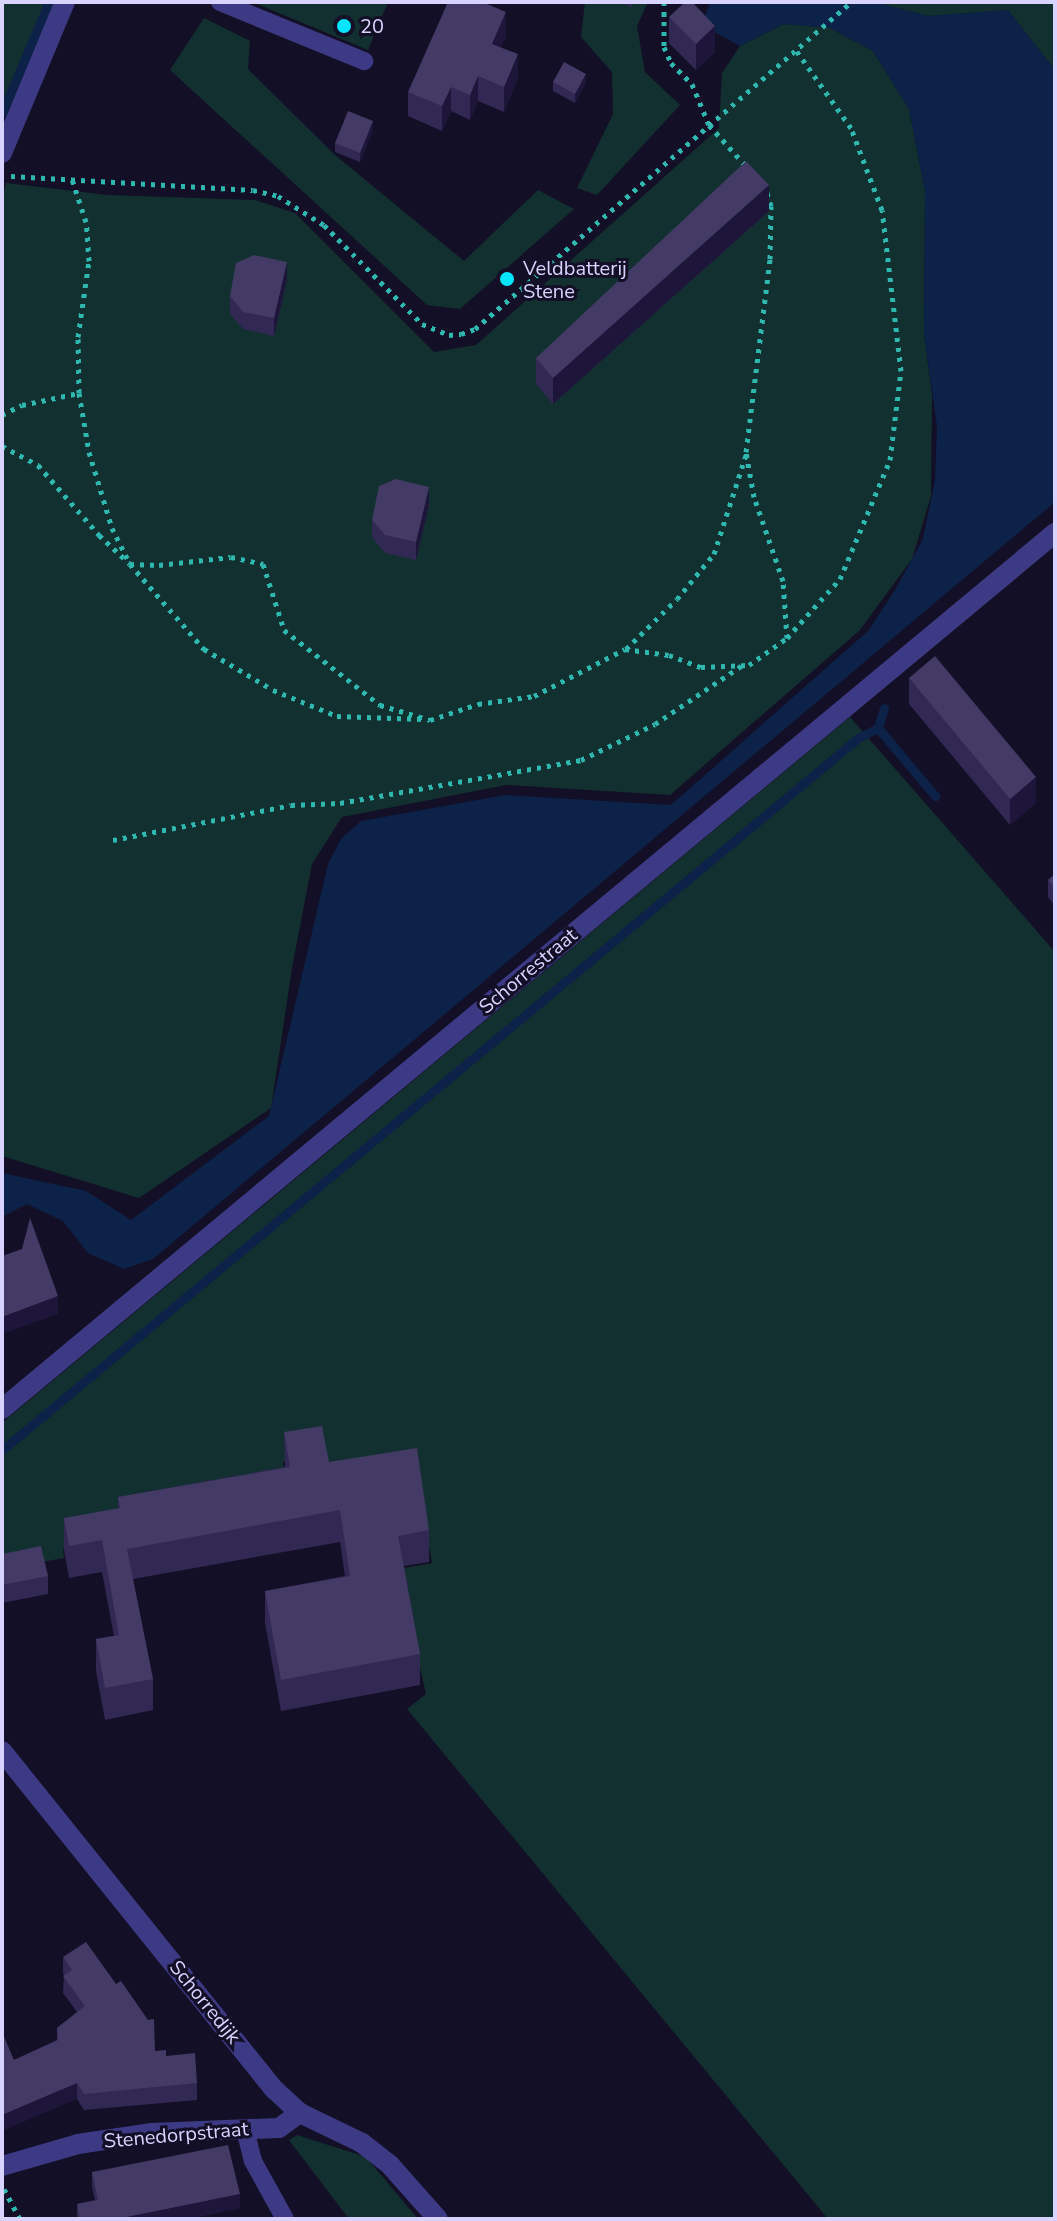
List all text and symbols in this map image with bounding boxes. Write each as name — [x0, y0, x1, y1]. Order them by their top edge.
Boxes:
place label: 20 — [360, 14, 384, 38]
marker: 20 — [335, 17, 353, 35]
place label: Veldbatterij Stene — [523, 256, 627, 303]
marker: Veldbatterij Stene — [498, 270, 516, 288]
street label: Schorrestraat — [474, 923, 582, 1019]
street label: Schorredijk — [164, 1956, 246, 2048]
street label: Stenedorpstraat — [103, 2117, 249, 2153]

